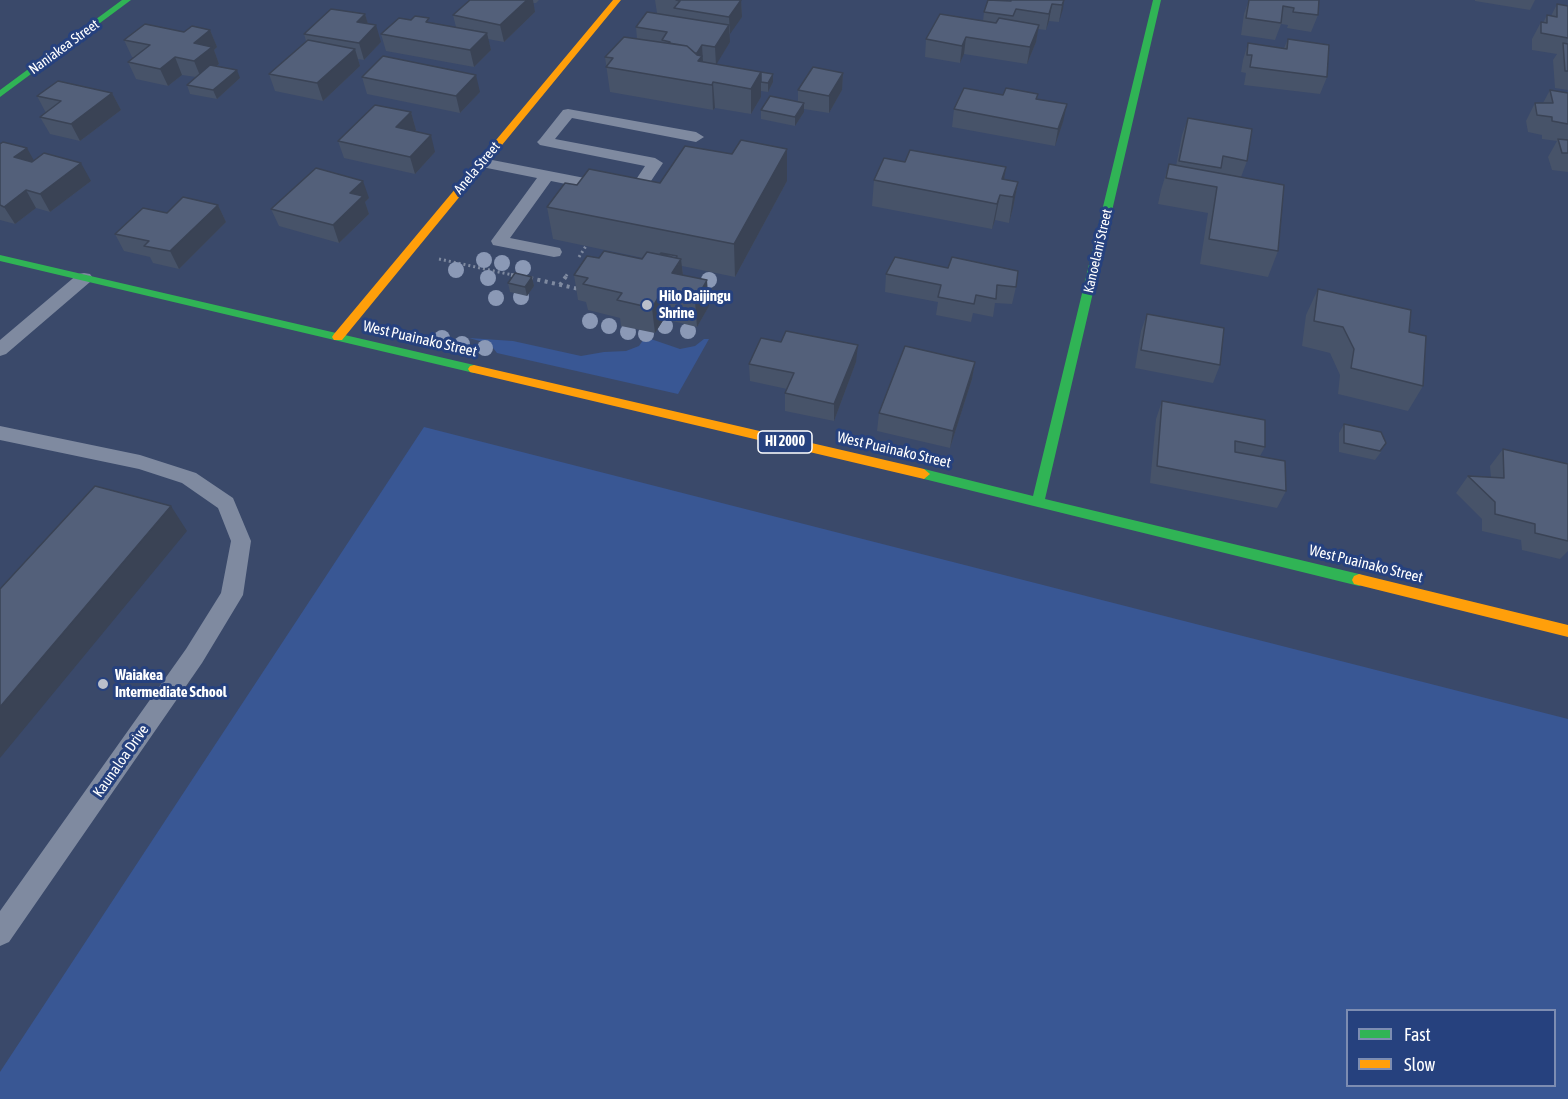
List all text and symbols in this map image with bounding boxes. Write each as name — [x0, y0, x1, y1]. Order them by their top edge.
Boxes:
street label: Naniakea Street — [26, 16, 102, 78]
street label: Anela Street — [450, 139, 504, 197]
street label: Kanoelani Street — [1080, 207, 1116, 295]
place label: Hilo Daijingu Shrine — [659, 287, 731, 322]
marker: Hilo Daijingu Shrine — [640, 298, 654, 312]
street label: West Puainako Street — [361, 317, 479, 361]
street label: West Puainako Street — [835, 428, 953, 472]
road number: HI 2000 — [758, 431, 812, 453]
street label: West Puainako Street — [1307, 541, 1425, 587]
place label: Waiakea Intermediate School — [115, 666, 227, 701]
marker: Waiakea Intermediate School — [96, 677, 110, 691]
street label: Kaunaloa Drive — [89, 721, 153, 801]
legend — [1346, 1009, 1556, 1087]
text: Fast — [1404, 1024, 1431, 1045]
text: Slow — [1404, 1054, 1435, 1075]

